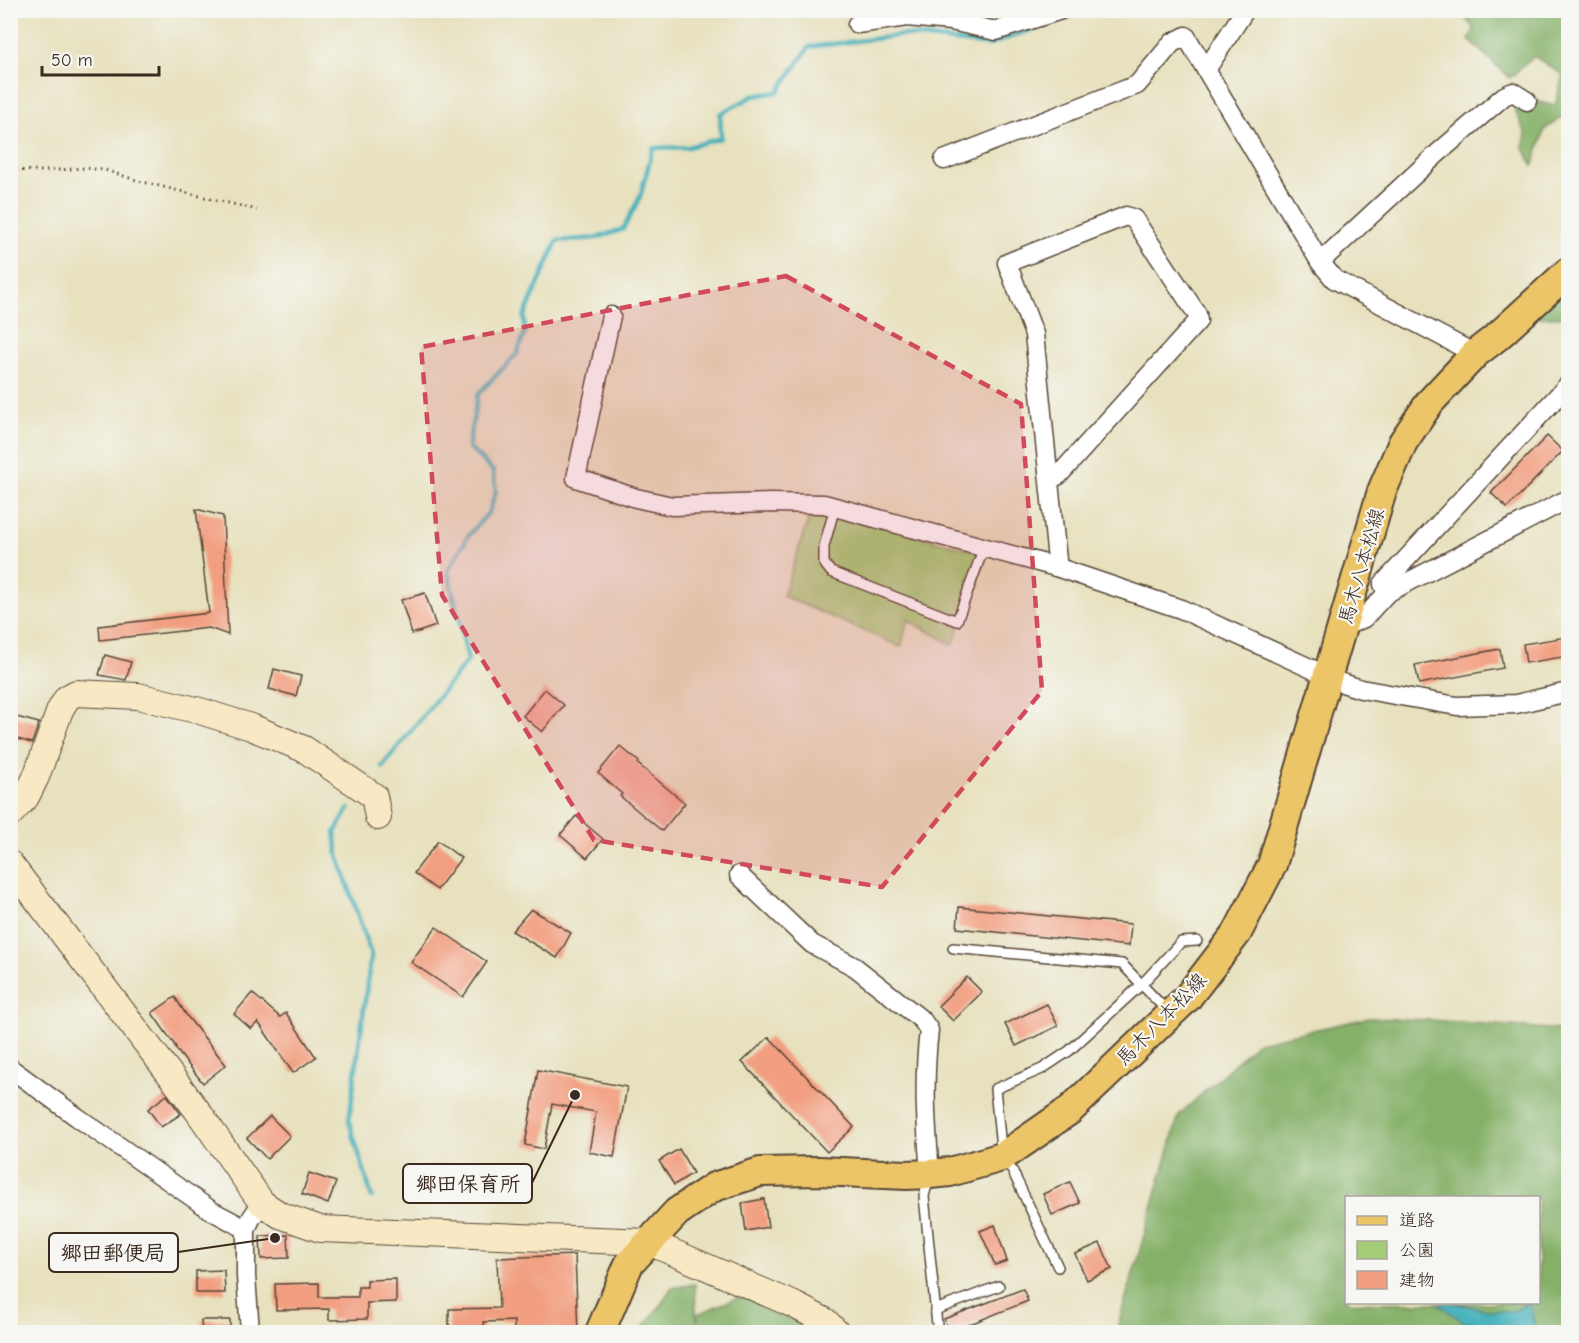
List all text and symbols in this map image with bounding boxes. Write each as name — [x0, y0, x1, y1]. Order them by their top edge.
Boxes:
scale bar — [42, 39, 159, 77]
text: 50 m — [51, 50, 93, 71]
street label: 馬木八本松線 — [1334, 505, 1389, 627]
street label: 馬木八本松線 — [1111, 968, 1211, 1070]
callout: 郷田保育所 — [403, 1164, 532, 1203]
text: 郷田保育所 — [416, 1172, 521, 1196]
legend — [1345, 1196, 1540, 1304]
text: 道路 — [1399, 1210, 1435, 1231]
callout: 郷田郵便局 — [49, 1233, 178, 1272]
text: 公園 — [1399, 1240, 1435, 1261]
text: 郷田郵便局 — [61, 1241, 166, 1265]
text: 建物 — [1399, 1270, 1435, 1291]

